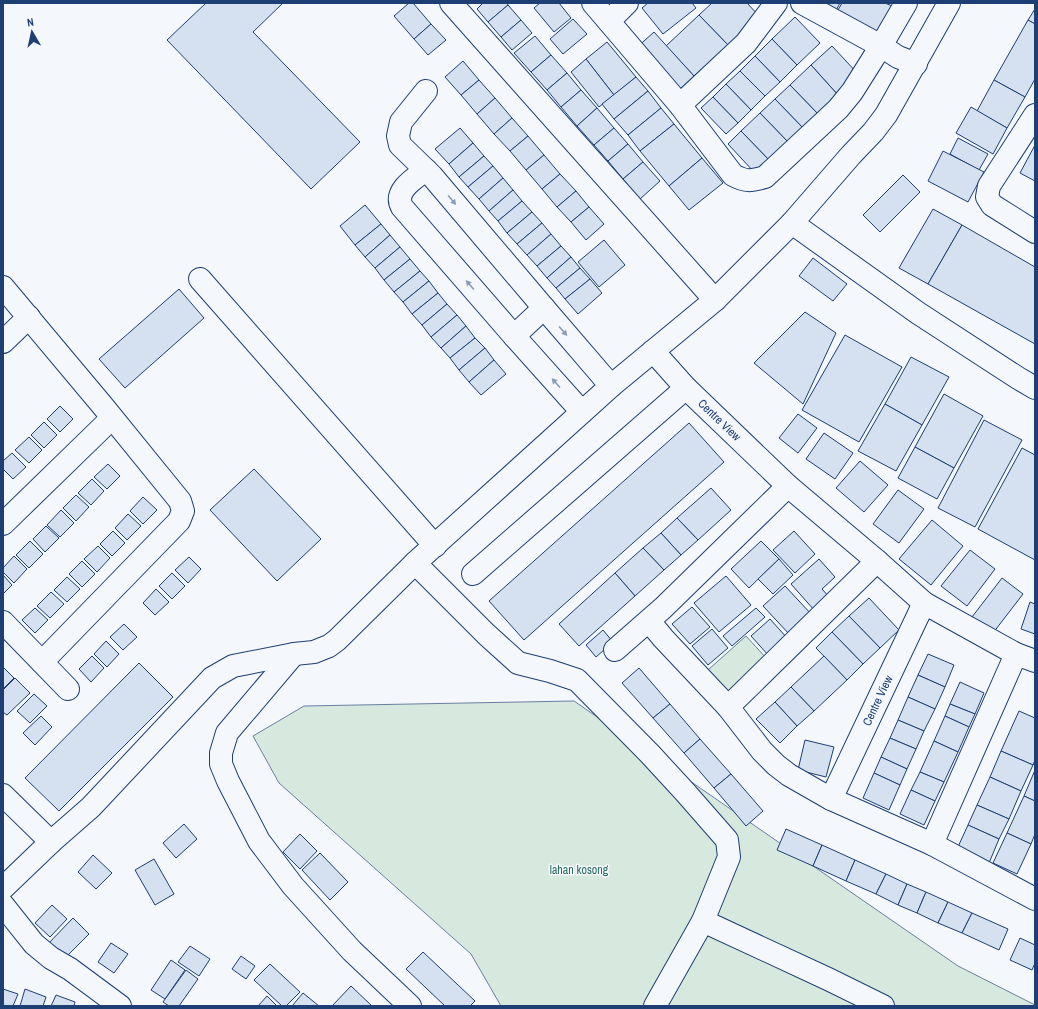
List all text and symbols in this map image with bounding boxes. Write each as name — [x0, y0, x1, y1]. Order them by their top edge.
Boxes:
north arrow — [12, 12, 52, 52]
text: N — [26, 15, 35, 30]
one-way arrow — [447, 194, 456, 205]
one-way arrow — [466, 280, 475, 290]
one-way arrow — [559, 325, 568, 336]
one-way arrow — [552, 377, 561, 388]
street label: Centre View — [694, 396, 745, 445]
street label: Centre View — [859, 672, 897, 728]
park label: lahan kosong — [550, 862, 609, 878]

